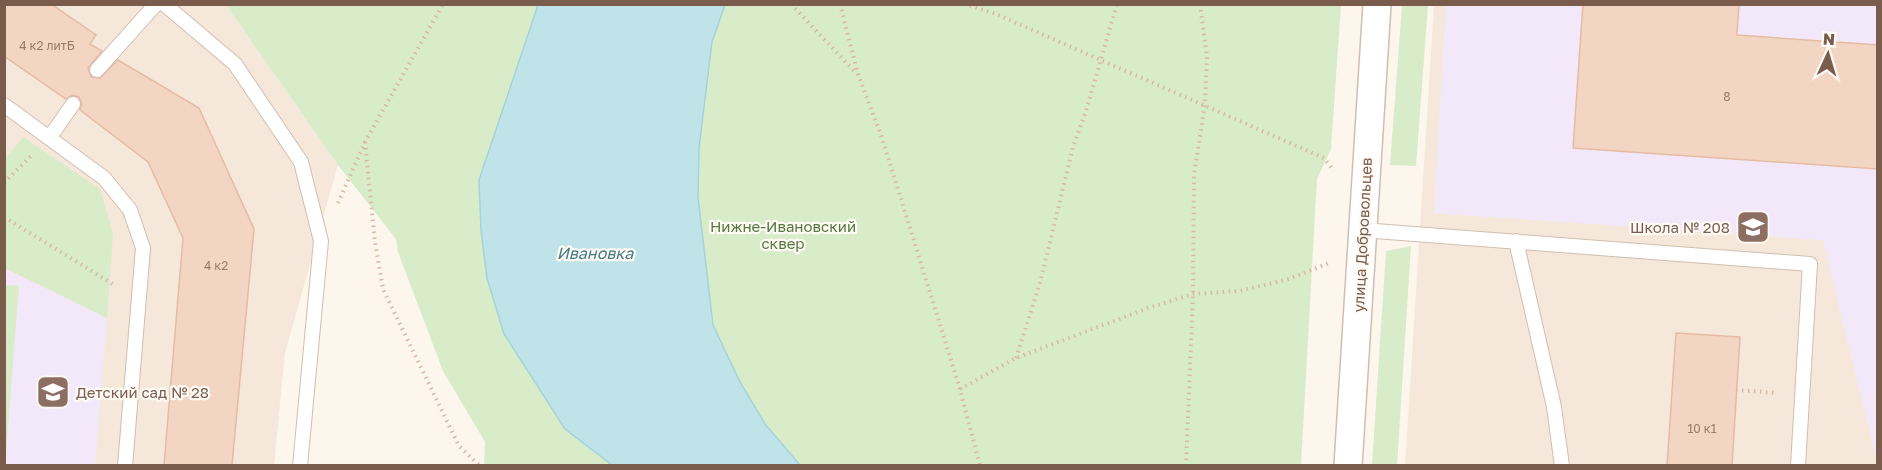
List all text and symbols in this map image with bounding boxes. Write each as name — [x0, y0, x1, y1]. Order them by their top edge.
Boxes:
north arrow — [1798, 24, 1858, 84]
text: N — [1822, 29, 1836, 49]
house number: 4 к2 литБ — [19, 38, 75, 53]
house number: 8 — [1723, 89, 1731, 104]
street label: улица Добровольцев — [1349, 157, 1375, 313]
school or university icon: Школа № 208 — [1735, 209, 1771, 245]
park label: Нижне-Ивановский сквер — [710, 217, 856, 252]
place label: Школа № 208 — [1630, 218, 1730, 236]
water label: Ивановка — [557, 243, 634, 263]
house number: 4 к2 — [204, 258, 228, 273]
school or university icon: Детский сад № 28 — [35, 374, 71, 410]
place label: Детский сад № 28 — [76, 383, 209, 401]
house number: 10 к1 — [1688, 421, 1717, 436]

